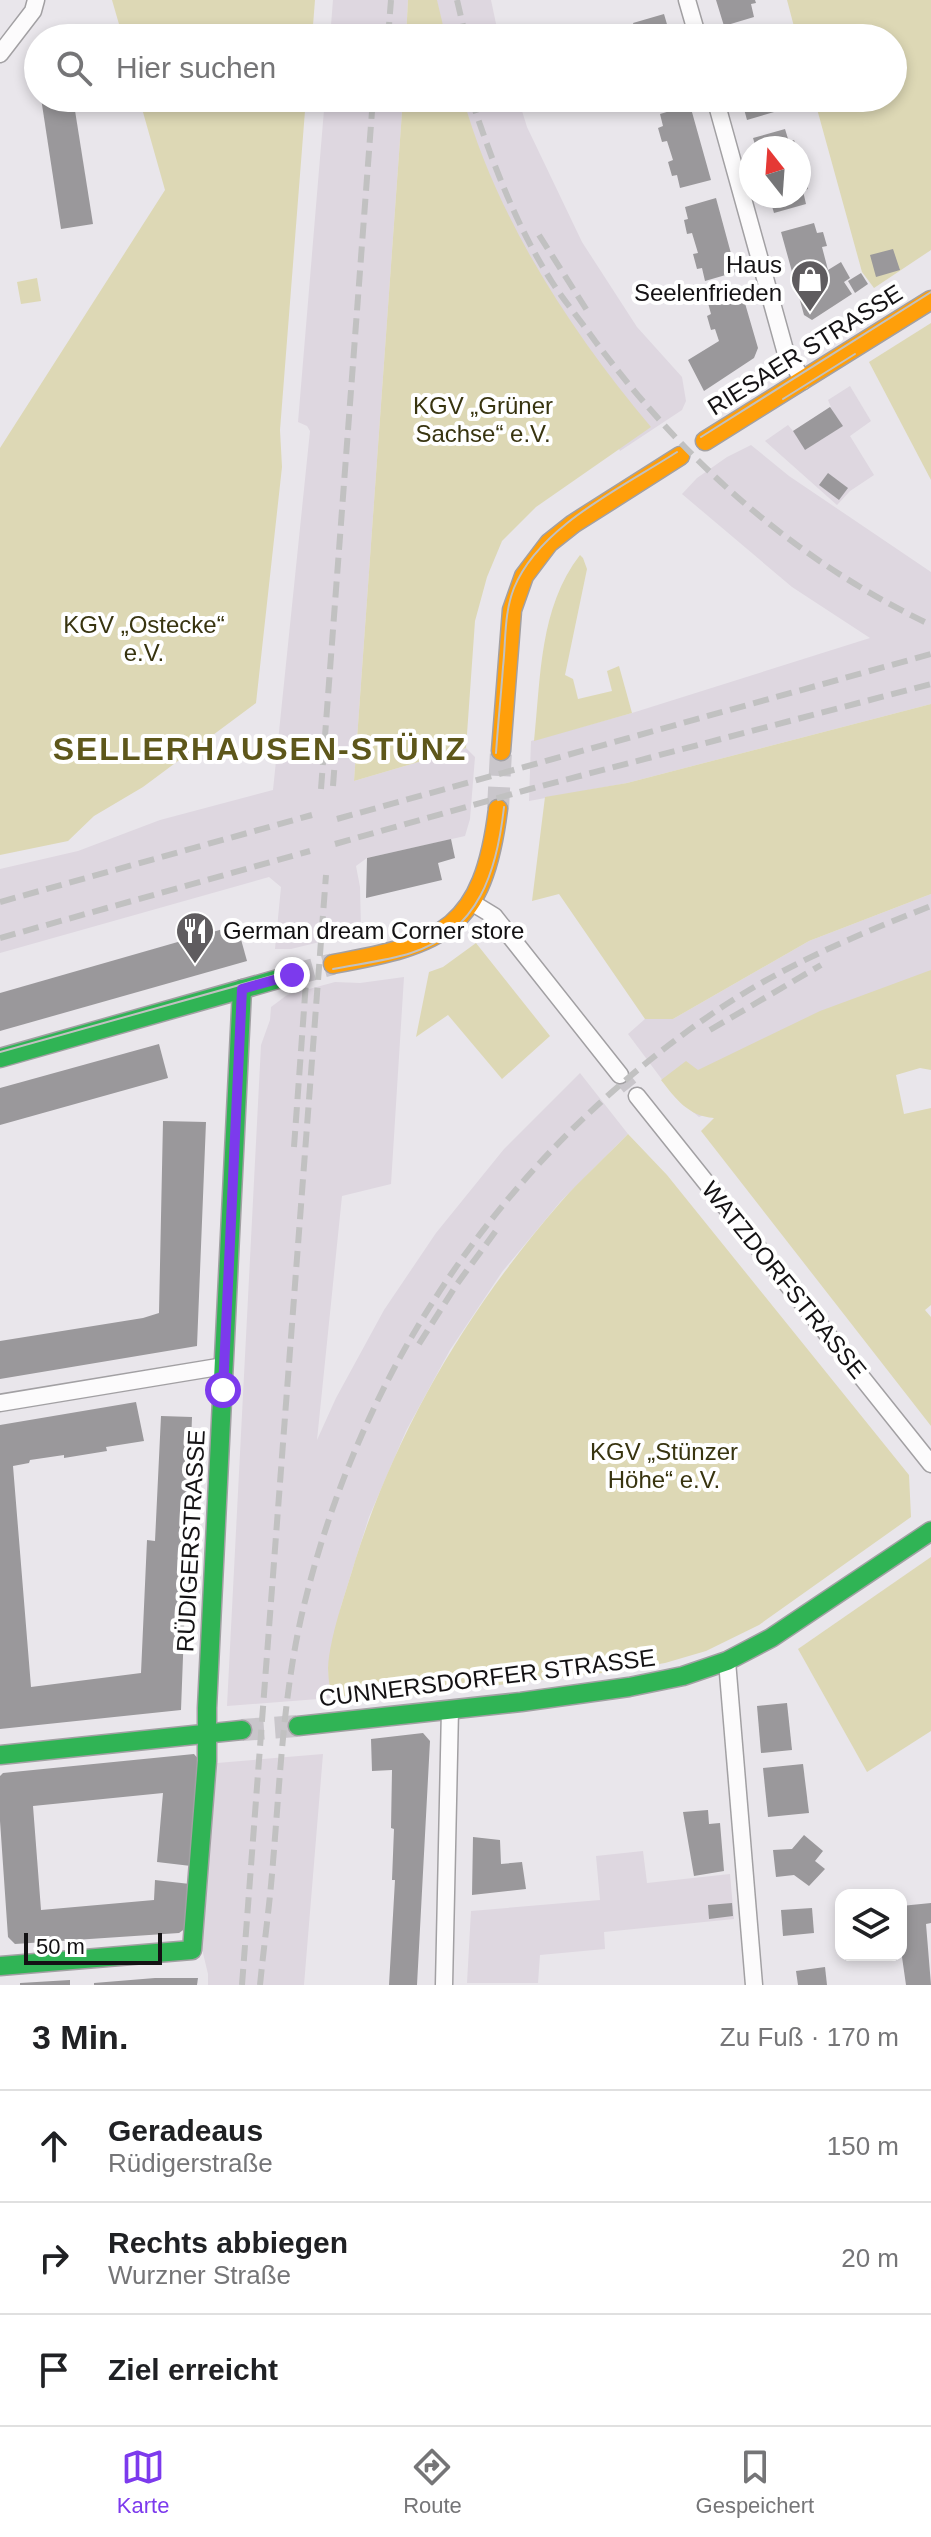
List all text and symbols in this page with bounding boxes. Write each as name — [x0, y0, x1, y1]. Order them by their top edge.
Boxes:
search box — [24, 24, 907, 112]
icon: search — [52, 46, 96, 90]
text: Hier suchen — [116, 51, 276, 84]
north arrow — [739, 136, 811, 208]
place label: Haus Seelenfrieden — [634, 251, 782, 306]
shop icon: Haus Seelenfrieden — [789, 258, 831, 313]
street label: RIESAER STRASSE — [703, 279, 907, 420]
park label: KGV „Grüner Sachse“ e.V. — [413, 392, 553, 447]
park label: KGV „Ostecke“ e.V. — [63, 611, 225, 666]
district label: SELLERHAUSEN-STÜNZ — [53, 731, 467, 767]
restaurant icon: German dream Corner store — [174, 910, 216, 965]
place label: German dream Corner store — [223, 917, 524, 944]
route end — [274, 957, 310, 993]
street label: WATZDORFSTRASSE — [697, 1176, 872, 1384]
route start — [205, 1372, 241, 1408]
street label: RÜDIGERSTRASSE — [171, 1429, 210, 1653]
park label: KGV „Stünzer Höhe“ e.V. — [590, 1438, 738, 1493]
street label: CUNNERSDORFER STRASSE — [317, 1643, 657, 1712]
map controls — [835, 1889, 907, 1961]
button: layers — [835, 1889, 907, 1961]
scale bar — [24, 1929, 162, 1965]
text: 50 m — [36, 1934, 85, 1959]
text: 3 Min. — [32, 2018, 128, 2056]
text: Zu Fuß · 170 m — [720, 2022, 899, 2052]
text: Geradeaus — [108, 2114, 263, 2147]
icon: ahead — [32, 2124, 76, 2168]
text: 150 m — [827, 2131, 899, 2161]
text: Rüdigerstraße — [108, 2148, 273, 2178]
text: Rechts abbiegen — [108, 2226, 348, 2259]
icon: right — [32, 2236, 76, 2280]
text: 20 m — [841, 2243, 899, 2273]
text: Wurzner Straße — [108, 2260, 291, 2290]
icon: arrive — [32, 2348, 76, 2392]
text: Ziel erreicht — [108, 2353, 278, 2386]
tab: Karte — [117, 2445, 169, 2519]
tab: Route — [403, 2445, 462, 2519]
tab: Gespeichert — [696, 2445, 814, 2519]

